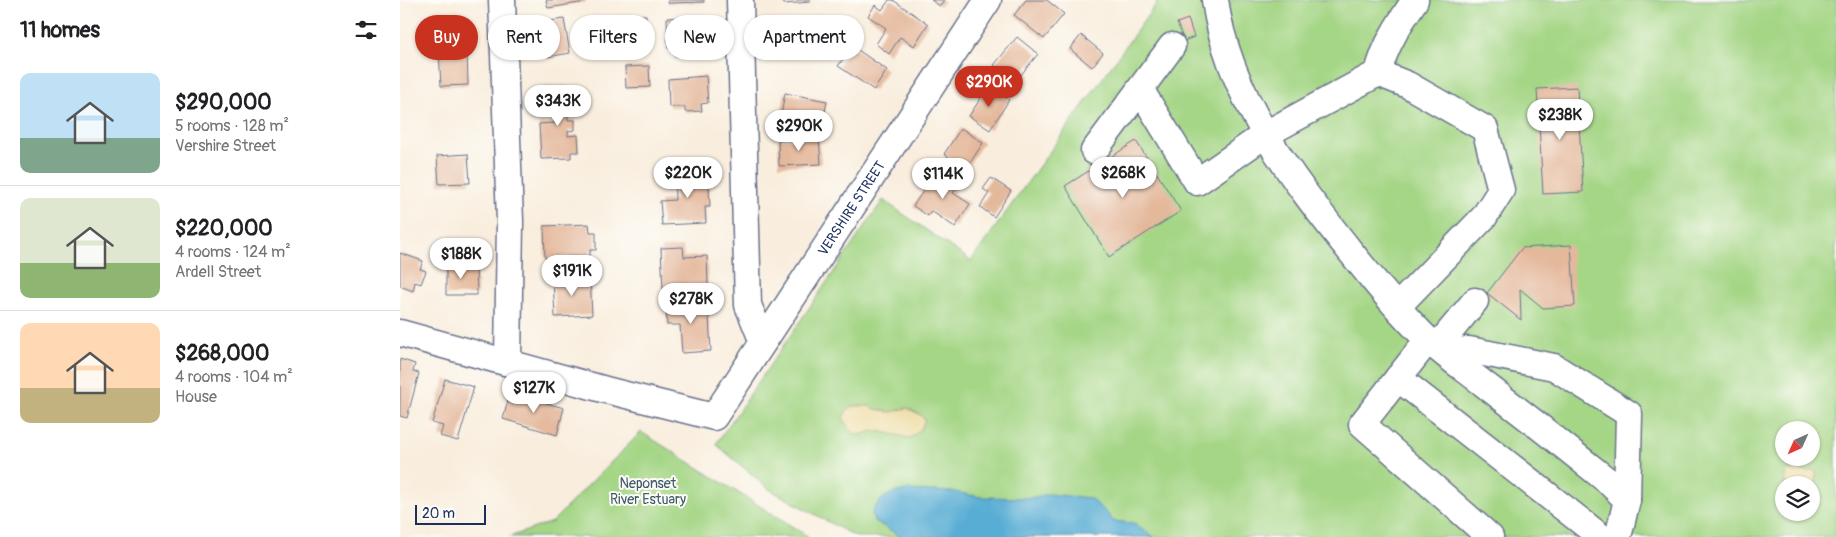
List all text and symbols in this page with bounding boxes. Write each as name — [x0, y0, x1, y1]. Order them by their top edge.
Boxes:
chip: Buy — [415, 15, 478, 60]
chip: Rent — [488, 15, 560, 60]
chip: Filters — [570, 15, 655, 60]
chip: New — [665, 15, 734, 60]
chip: Apartment — [744, 15, 864, 60]
icon: filters — [352, 16, 380, 44]
text: 11 homes — [20, 17, 100, 44]
pin: $290K — [954, 66, 1024, 108]
text: $290K — [966, 72, 1012, 92]
pin: $343K — [523, 84, 593, 127]
text: $290,000 — [175, 89, 272, 116]
text: $343K — [535, 91, 581, 111]
icon: home — [60, 93, 120, 153]
pin: $238K — [1525, 98, 1595, 141]
text: $238K — [1538, 105, 1582, 125]
pin: $290K — [764, 110, 834, 152]
text: 5 rooms · 128 m² — [175, 116, 289, 136]
text: $290K — [776, 116, 822, 136]
text: Vershire Street — [175, 136, 276, 156]
pin: $220K — [653, 156, 723, 199]
pin: $268K — [1088, 156, 1158, 199]
street label: VERSHIRE STREET — [814, 157, 889, 259]
pin: $114K — [908, 158, 978, 200]
text: $220K — [664, 163, 712, 183]
text: $268K — [1101, 163, 1145, 183]
text: $114K — [923, 164, 963, 184]
text: $220,000 — [175, 215, 273, 242]
icon: home — [60, 218, 120, 278]
pin: $188K — [426, 238, 496, 280]
text: 4 rooms · 124 m² — [175, 242, 291, 262]
text: $188K — [441, 244, 481, 264]
pin: $191K — [537, 254, 607, 297]
text: $191K — [552, 261, 592, 281]
text: Ardell Street — [175, 262, 261, 282]
pin: $278K — [656, 282, 726, 325]
text: $278K — [669, 289, 713, 309]
text: $268,000 — [175, 340, 269, 367]
icon: home — [60, 343, 120, 403]
text: 4 rooms · 104 m² — [175, 367, 293, 387]
pin: $127K — [499, 372, 569, 414]
text: $127K — [513, 378, 555, 398]
text: House — [175, 387, 217, 407]
north arrow — [1775, 421, 1820, 466]
map controls — [1775, 421, 1820, 521]
park label: Neponset River Estuary — [610, 475, 686, 508]
button: layers — [1775, 476, 1820, 521]
scale bar — [415, 502, 486, 525]
text: 20 m — [422, 505, 455, 522]

